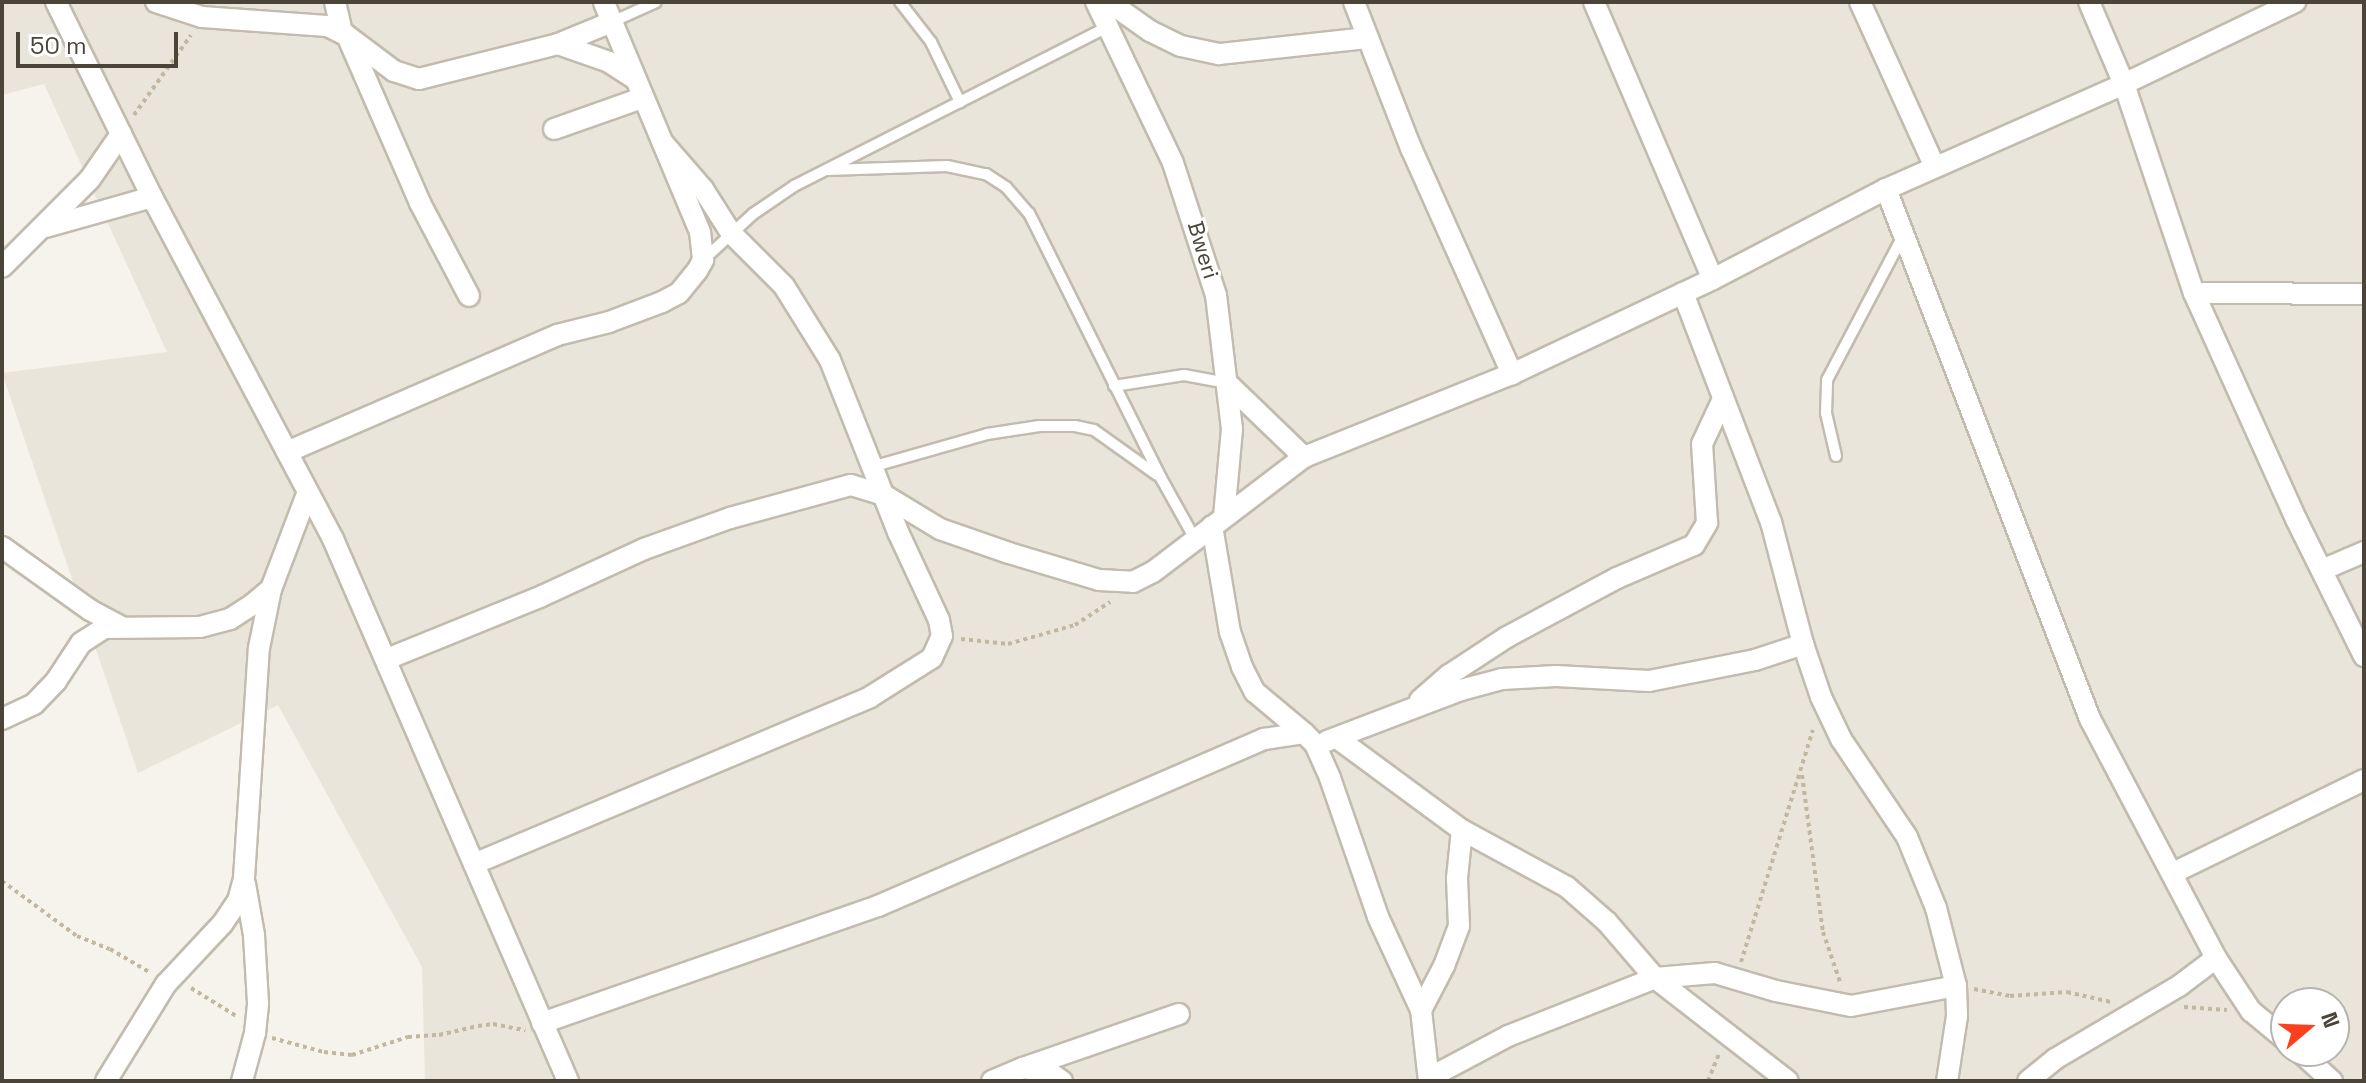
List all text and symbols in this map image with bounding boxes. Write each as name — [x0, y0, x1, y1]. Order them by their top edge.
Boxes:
scale bar — [20, 16, 182, 66]
text: 50 m — [30, 30, 87, 61]
street label: Bweri — [1182, 218, 1224, 282]
north arrow — [2270, 987, 2350, 1067]
text: N — [2315, 1008, 2346, 1031]

